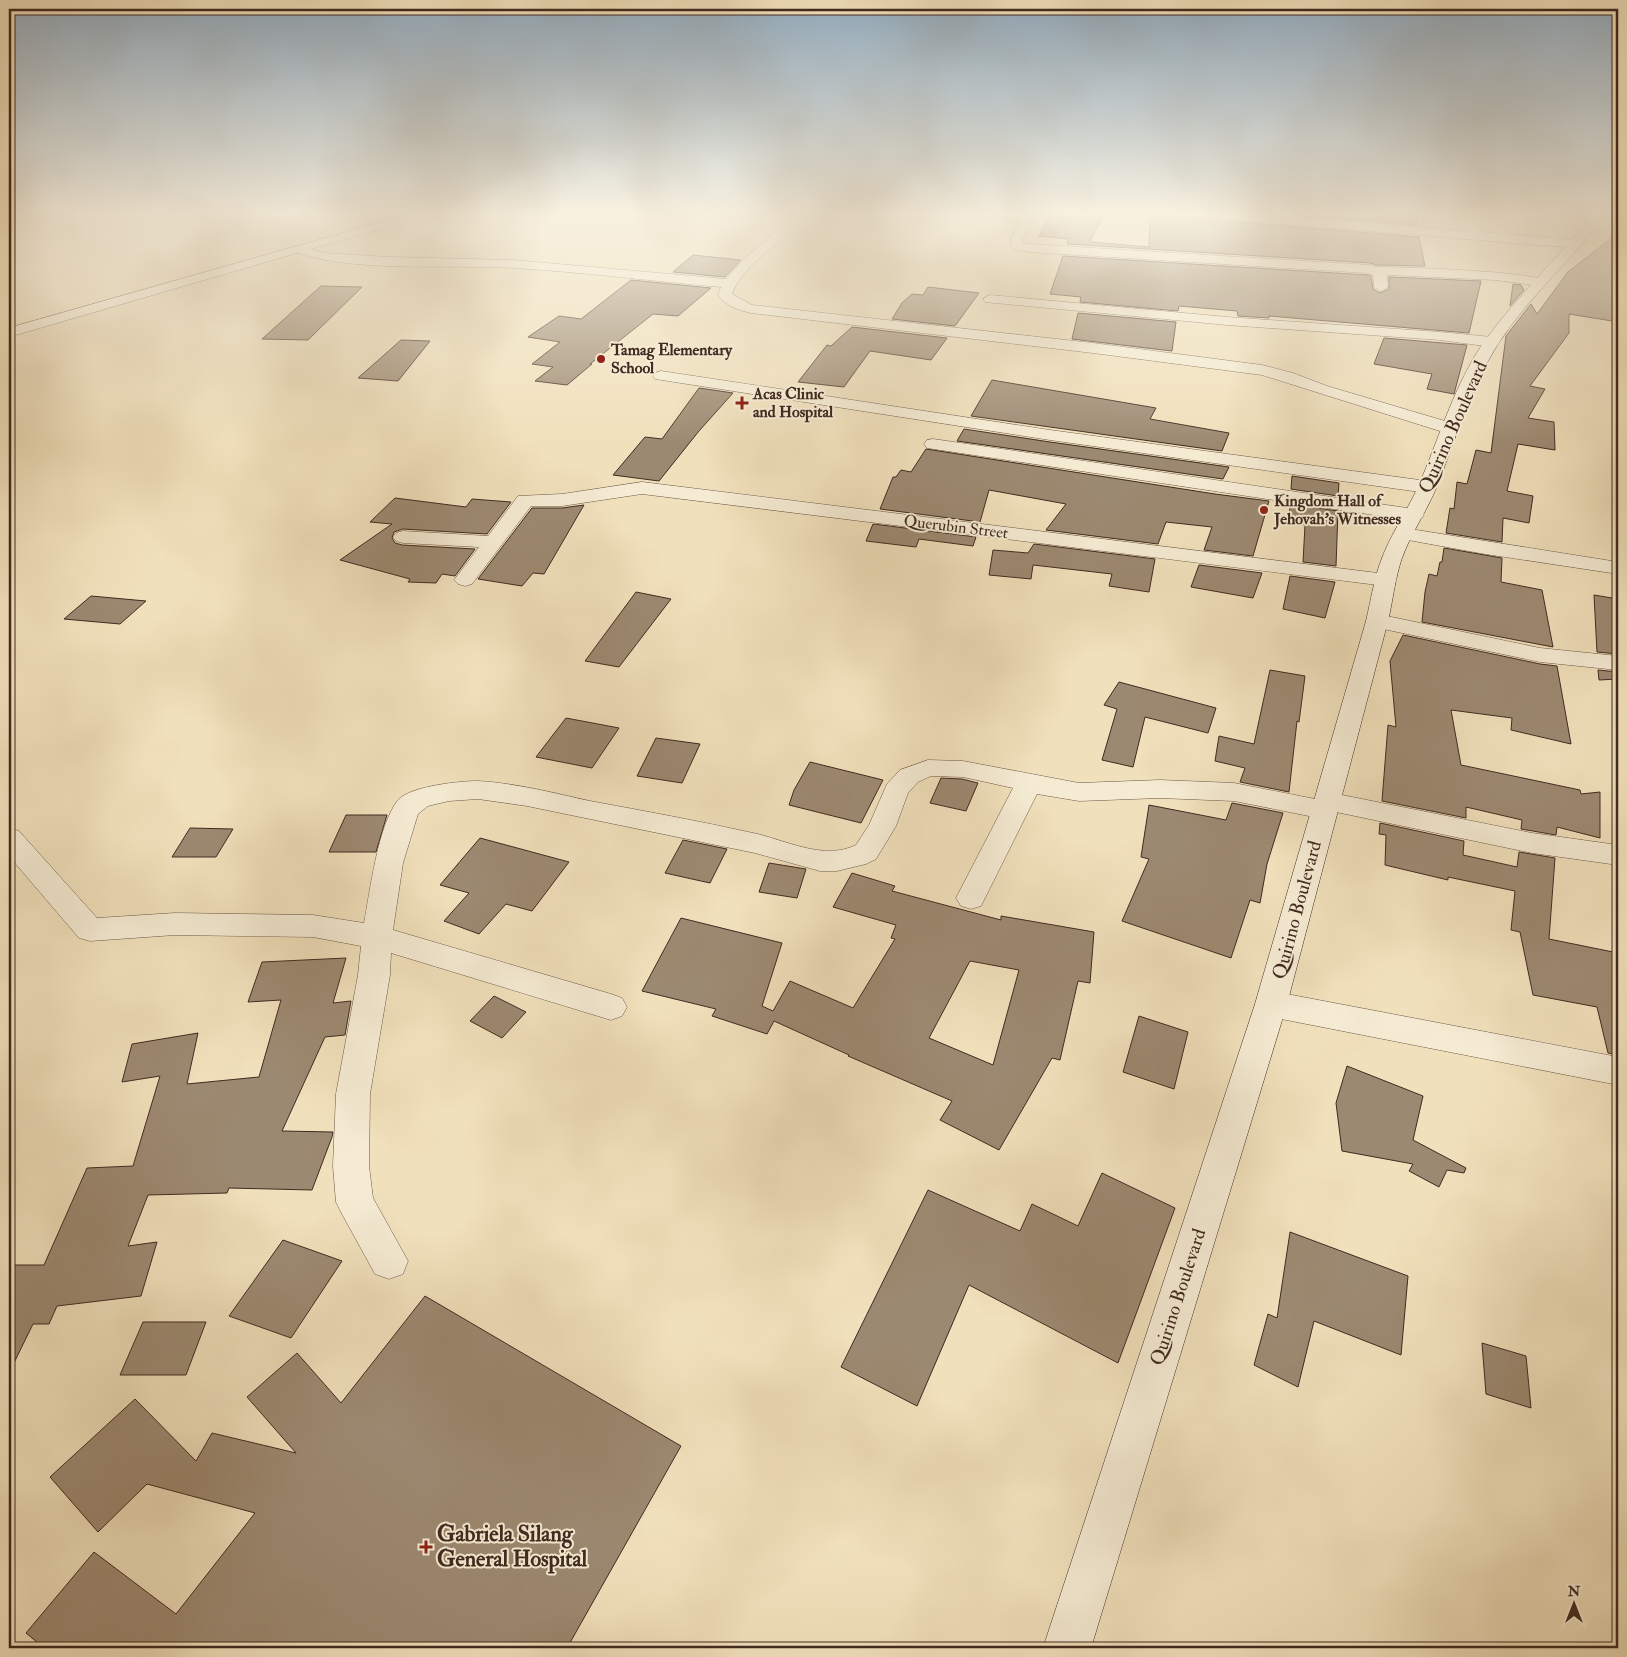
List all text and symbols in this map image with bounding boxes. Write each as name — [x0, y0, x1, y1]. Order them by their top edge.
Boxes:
place label: Tamag Elementary School — [610, 340, 733, 378]
marker: Tamag Elementary School — [595, 353, 607, 365]
street label: Quirino Boulevard — [1413, 357, 1493, 497]
place label: Acas Clinic and Hospital — [752, 384, 834, 423]
marker: Acas Clinic and Hospital — [735, 396, 749, 410]
place label: Kingdom Hall of Jehovah's Witnesses — [1273, 491, 1402, 530]
marker: Kingdom Hall of Jehovah's Witnesses — [1258, 504, 1270, 516]
street label: Querubin Street — [903, 511, 1009, 543]
street label: Quirino Boulevard — [1267, 838, 1327, 982]
street label: Quirino Boulevard — [1145, 1225, 1212, 1368]
place label: Gabriela Silang General Hospital — [437, 1520, 588, 1574]
marker: Gabriela Silang General Hospital — [419, 1540, 433, 1554]
north arrow — [1550, 1580, 1600, 1630]
text: N — [1567, 1583, 1581, 1600]

